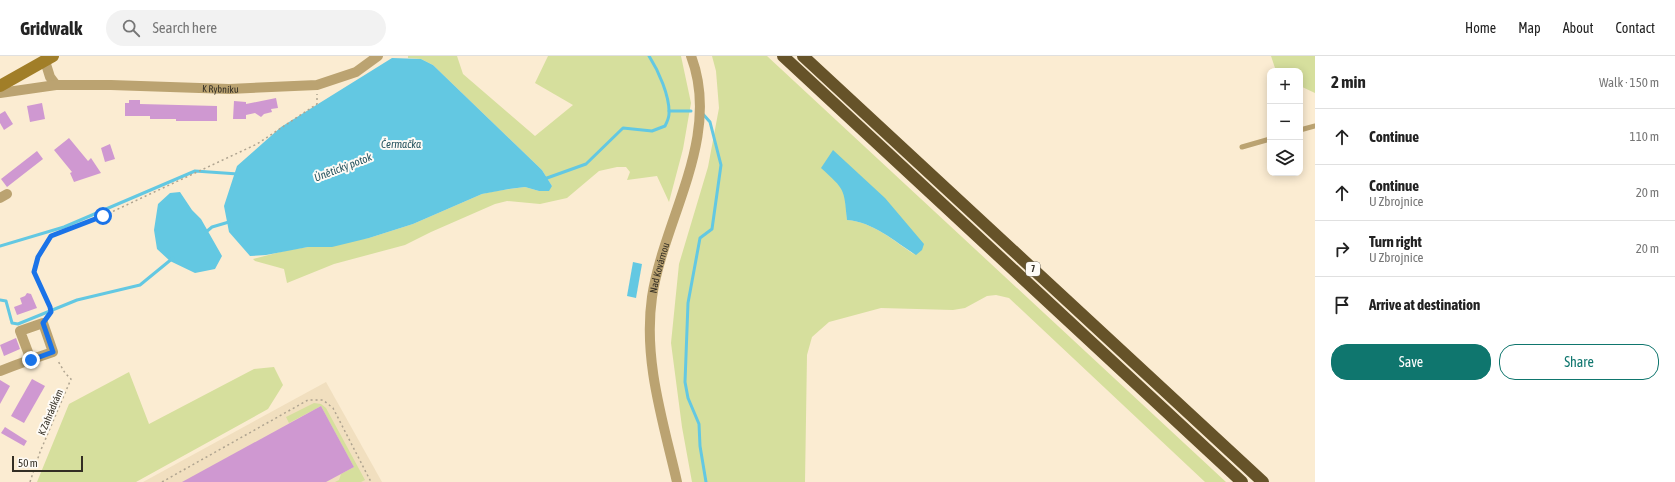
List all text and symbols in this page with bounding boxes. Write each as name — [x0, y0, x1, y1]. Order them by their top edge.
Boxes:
search box — [106, 10, 386, 46]
text: Gridwalk — [20, 17, 82, 39]
icon: search — [120, 17, 142, 39]
text: Search here — [152, 19, 217, 36]
text: Home — [1465, 20, 1496, 36]
text: Map — [1518, 20, 1541, 36]
text: About — [1563, 20, 1594, 36]
text: Contact — [1616, 20, 1655, 36]
map controls — [1267, 68, 1303, 176]
button: + — [1267, 68, 1303, 104]
text: 2 min — [1331, 72, 1366, 92]
text: Walk · 150 m — [1599, 75, 1659, 90]
street label: K Rybníku — [202, 83, 239, 95]
button: − — [1267, 104, 1303, 140]
icon: ahead — [1331, 126, 1353, 148]
text: Continue — [1369, 128, 1419, 145]
text: 110 m — [1630, 129, 1659, 144]
water label: Čermačka — [381, 138, 421, 150]
button: layers — [1267, 140, 1303, 176]
water label: Únětický potok — [312, 150, 374, 184]
text: Continue — [1369, 177, 1419, 194]
icon: ahead — [1331, 182, 1353, 204]
text: 20 m — [1636, 185, 1659, 200]
text: U Zbrojnice — [1369, 194, 1423, 209]
route start — [94, 207, 112, 225]
text: Turn right — [1369, 233, 1422, 250]
icon: right — [1331, 238, 1353, 260]
street label: Nad Kovárnou — [648, 241, 672, 294]
text: 20 m — [1636, 241, 1659, 256]
text: U Zbrojnice — [1369, 250, 1423, 265]
road number: 7 — [1026, 262, 1040, 276]
icon: arrive — [1331, 294, 1353, 316]
text: Arrive at destination — [1369, 296, 1480, 313]
button: Save — [1331, 344, 1491, 380]
button: Share — [1499, 344, 1659, 380]
route end — [22, 351, 40, 369]
street label: K Zahrádkám — [36, 388, 65, 437]
scale bar — [12, 454, 83, 473]
text: 50 m — [18, 457, 38, 469]

